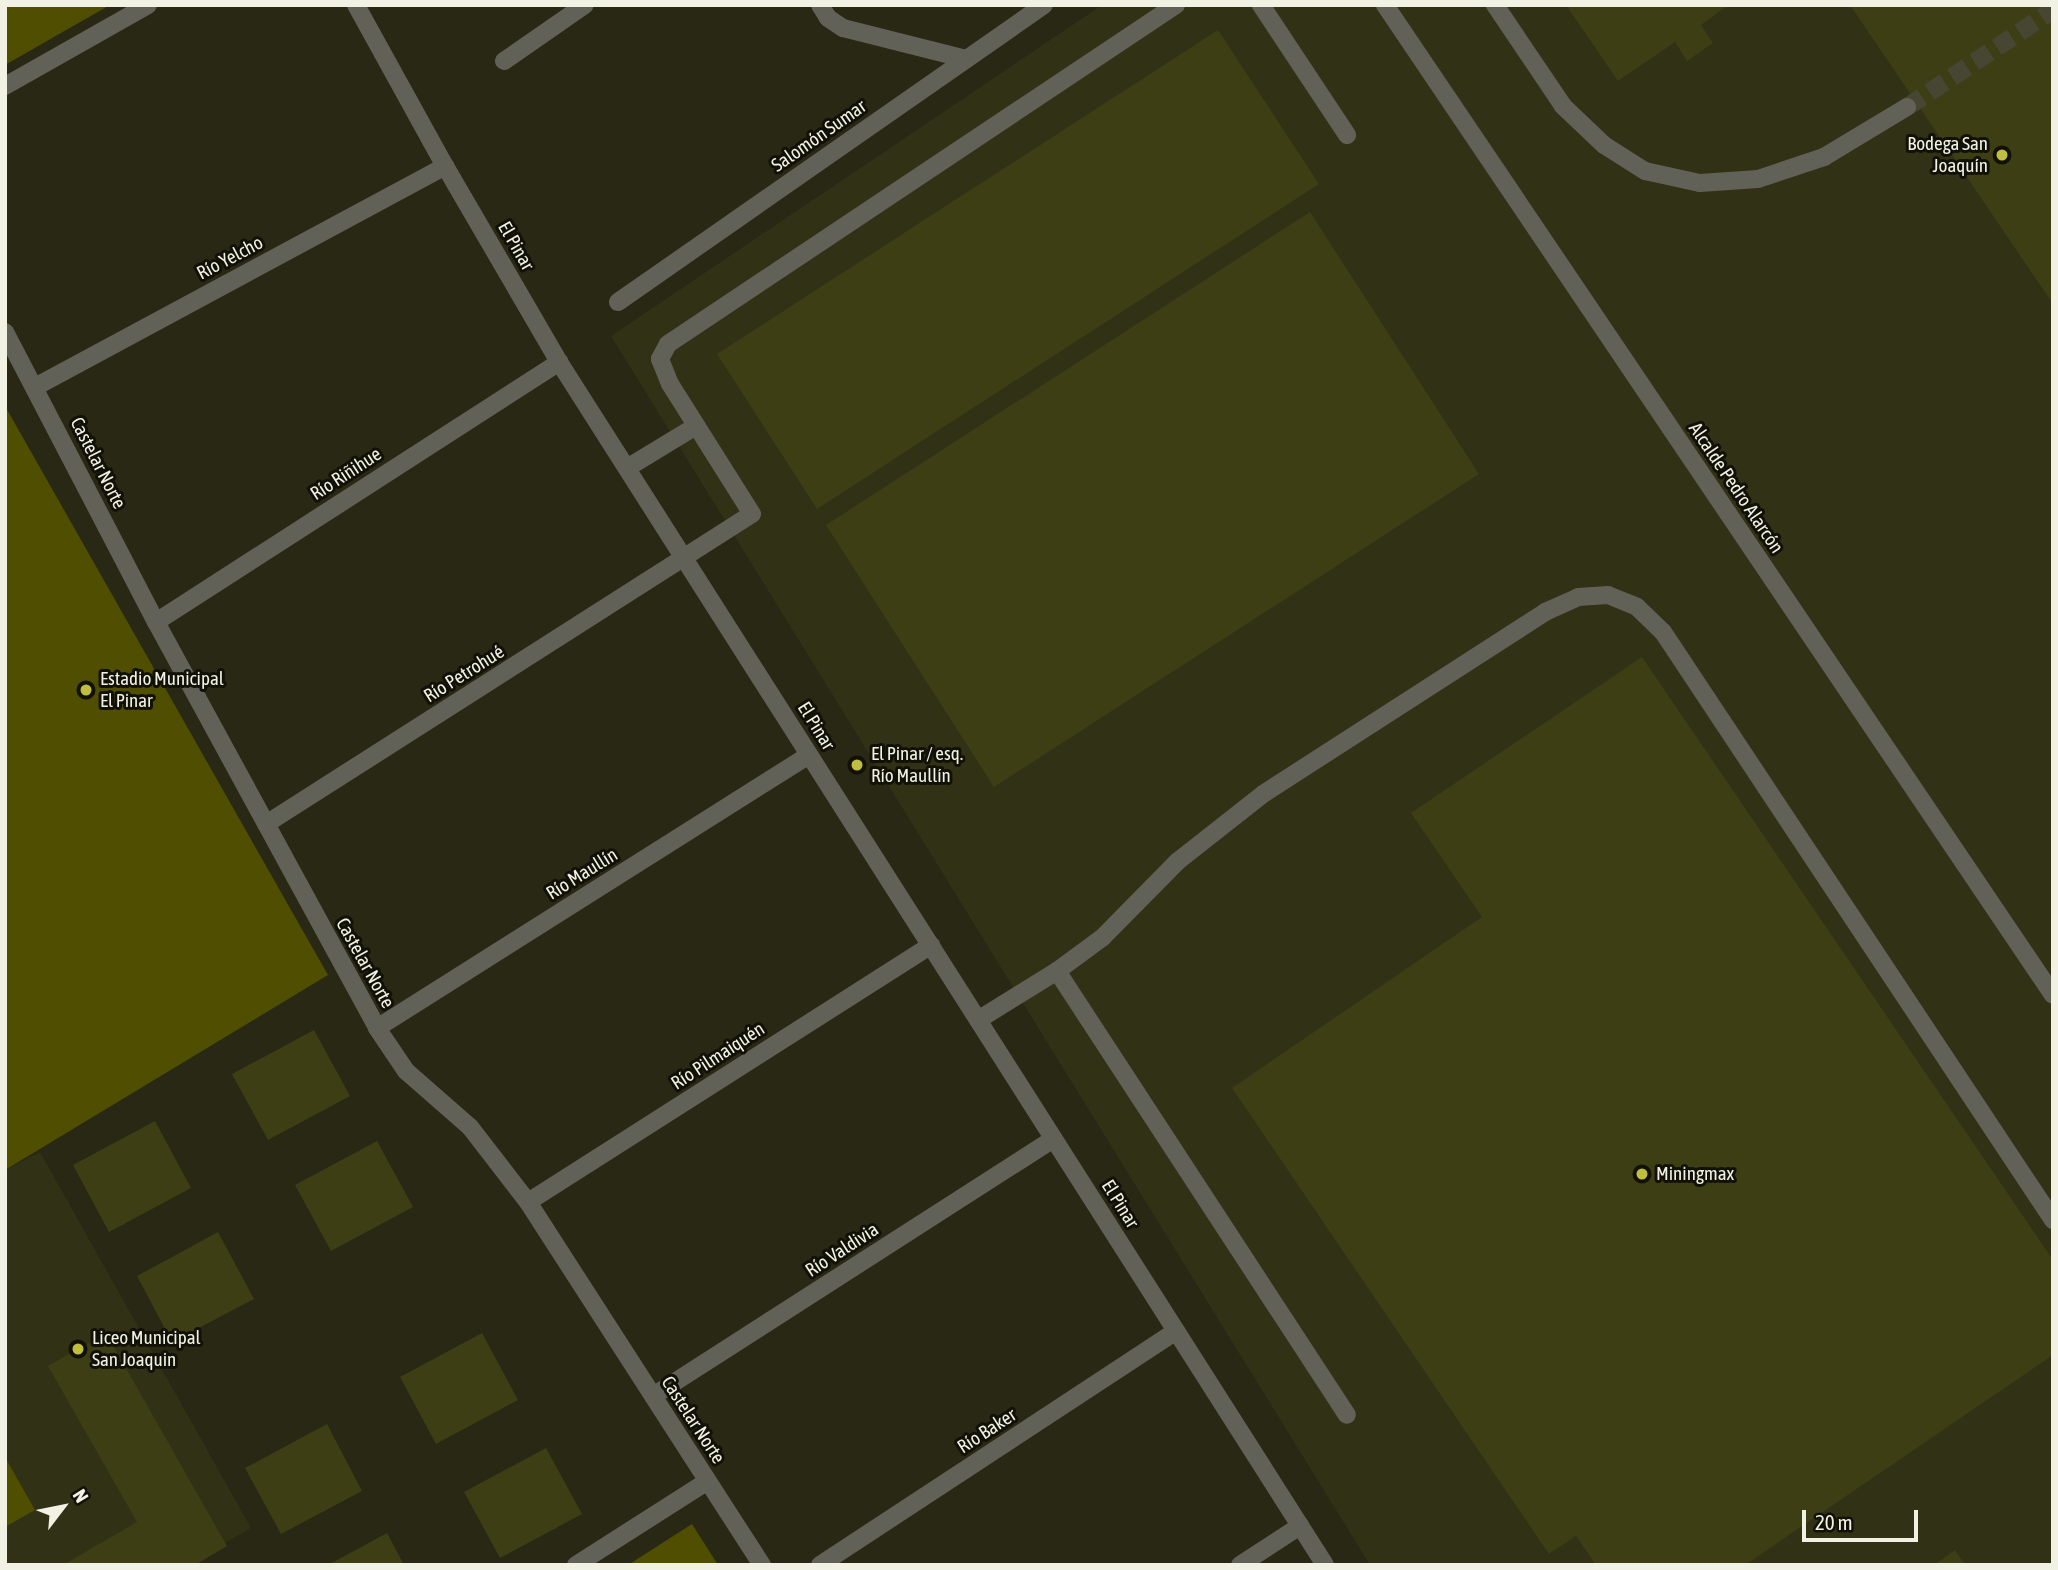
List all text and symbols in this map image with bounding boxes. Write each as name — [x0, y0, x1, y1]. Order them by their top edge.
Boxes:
street label: Salomón Sumar — [767, 95, 871, 177]
place label: Bodega San Joaquín — [1907, 133, 1988, 177]
marker: Bodega San Joaquín — [1994, 147, 2010, 163]
street label: El Pinar — [493, 217, 539, 275]
street label: Río Yelcho — [193, 231, 267, 285]
street label: Castelar Norte — [65, 413, 131, 513]
street label: Alcalde Pedro Alarcón — [1684, 418, 1788, 558]
street label: Río Riñihue — [306, 443, 386, 505]
street label: Río Petrohué — [420, 640, 508, 708]
place label: Estadio Municipal El Pinar — [100, 668, 224, 712]
marker: Estadio Municipal El Pinar — [78, 682, 94, 698]
street label: El Pinar — [792, 698, 840, 754]
place label: El Pinar / esq. Río Maullín — [871, 743, 963, 787]
marker: El Pinar / esq. Río Maullín — [849, 757, 865, 773]
street label: Río Maullín — [542, 843, 622, 905]
street label: Castelar Norte — [331, 914, 399, 1012]
street label: Río Pilmaiquén — [667, 1017, 769, 1095]
place label: Miningmax — [1656, 1163, 1734, 1185]
marker: Miningmax — [1634, 1166, 1650, 1182]
street label: El Pinar — [1096, 1176, 1144, 1232]
street label: Río Valdivia — [801, 1218, 883, 1282]
place label: Liceo Municipal San Joaquin — [92, 1327, 201, 1371]
marker: Liceo Municipal San Joaquin — [70, 1341, 86, 1357]
street label: Castelar Norte — [656, 1372, 730, 1468]
street label: Río Baker — [953, 1404, 1021, 1458]
north arrow — [28, 1472, 98, 1542]
text: N — [69, 1485, 93, 1506]
scale bar — [1806, 1496, 1922, 1540]
text: 20 m — [1815, 1510, 1853, 1534]

